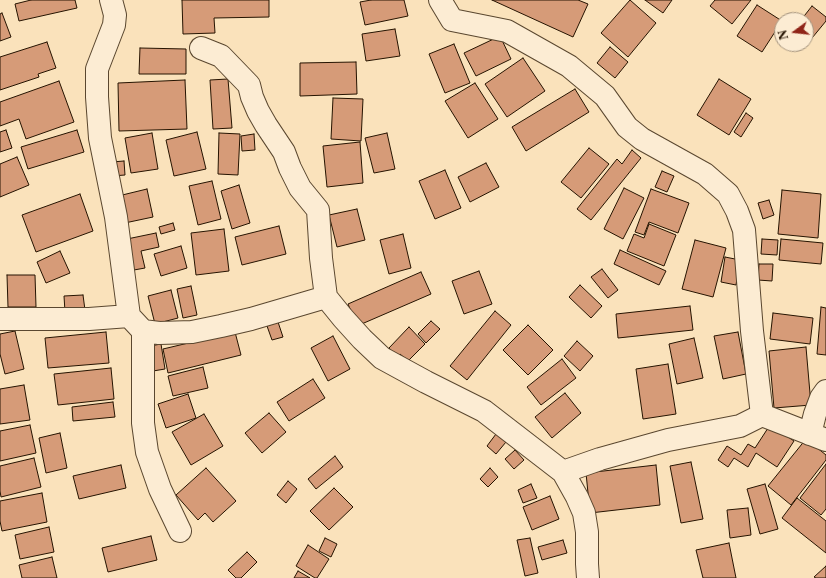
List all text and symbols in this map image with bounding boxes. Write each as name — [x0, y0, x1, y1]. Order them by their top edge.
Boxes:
north arrow — [774, 12, 814, 52]
text: N — [775, 28, 791, 41]

